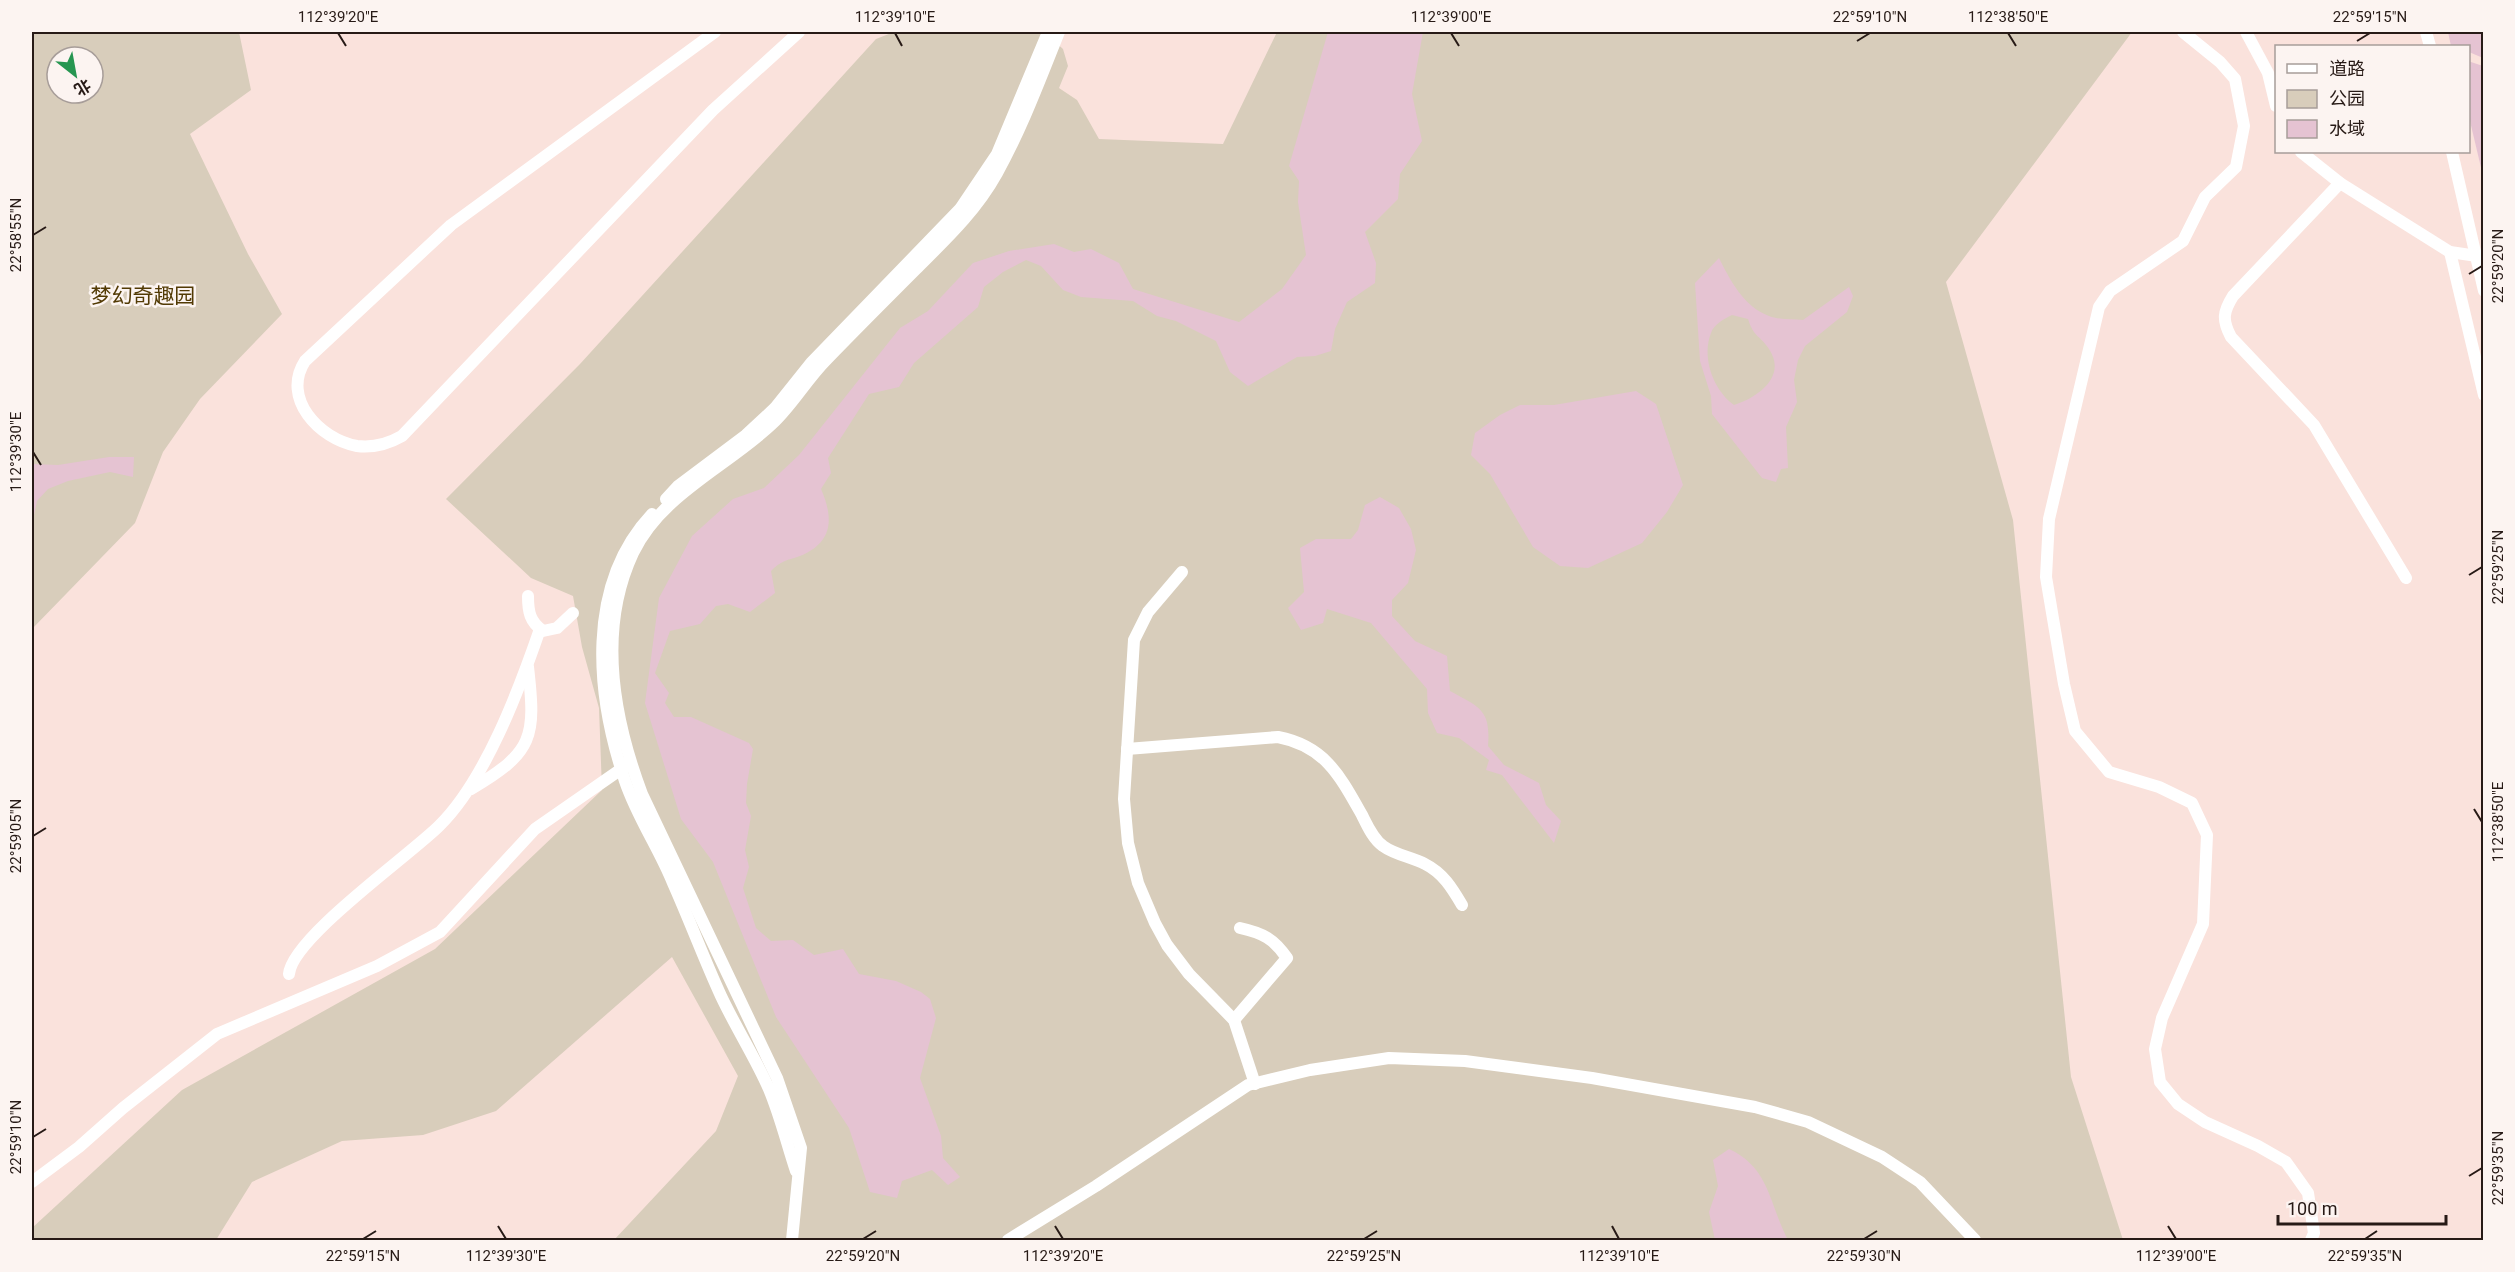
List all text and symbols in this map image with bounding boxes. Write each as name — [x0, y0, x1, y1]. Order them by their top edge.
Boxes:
text: 112°39'20"E — [298, 8, 379, 26]
text: 112°39'10"E — [855, 8, 936, 26]
text: 112°39'00"E — [1411, 8, 1492, 26]
text: 22°59'10"N — [1833, 8, 1907, 26]
text: 112°38'50"E — [1968, 8, 2049, 26]
text: 22°59'15"N — [2333, 8, 2407, 26]
north arrow — [45, 45, 105, 105]
legend — [2275, 45, 2470, 153]
text: 道路 — [2329, 58, 2365, 79]
text: 北 — [71, 75, 94, 100]
text: 公园 — [2329, 88, 2365, 109]
text: 水域 — [2329, 118, 2365, 139]
text: 22°58'55"N — [7, 198, 25, 272]
text: 22°59'20"N — [2489, 229, 2507, 303]
park label: 梦幻奇趣园 — [91, 284, 196, 308]
text: 112°39'30"E — [7, 411, 25, 492]
text: 22°59'25"N — [2489, 530, 2507, 604]
text: 112°38'50"E — [2489, 781, 2507, 862]
text: 22°59'05"N — [7, 799, 25, 873]
text: 22°59'10"N — [7, 1100, 25, 1174]
text: 22°59'35"N — [2489, 1131, 2507, 1205]
scale bar — [2278, 1188, 2446, 1226]
text: 100 m — [2287, 1198, 2338, 1219]
text: 22°59'15"N — [326, 1247, 400, 1265]
text: 112°39'30"E — [466, 1247, 547, 1265]
text: 22°59'20"N — [826, 1247, 900, 1265]
text: 112°39'20"E — [1023, 1247, 1104, 1265]
text: 22°59'25"N — [1327, 1247, 1401, 1265]
text: 112°39'10"E — [1579, 1247, 1660, 1265]
text: 22°59'30"N — [1827, 1247, 1901, 1265]
text: 112°39'00"E — [2136, 1247, 2217, 1265]
text: 22°59'35"N — [2328, 1247, 2402, 1265]

